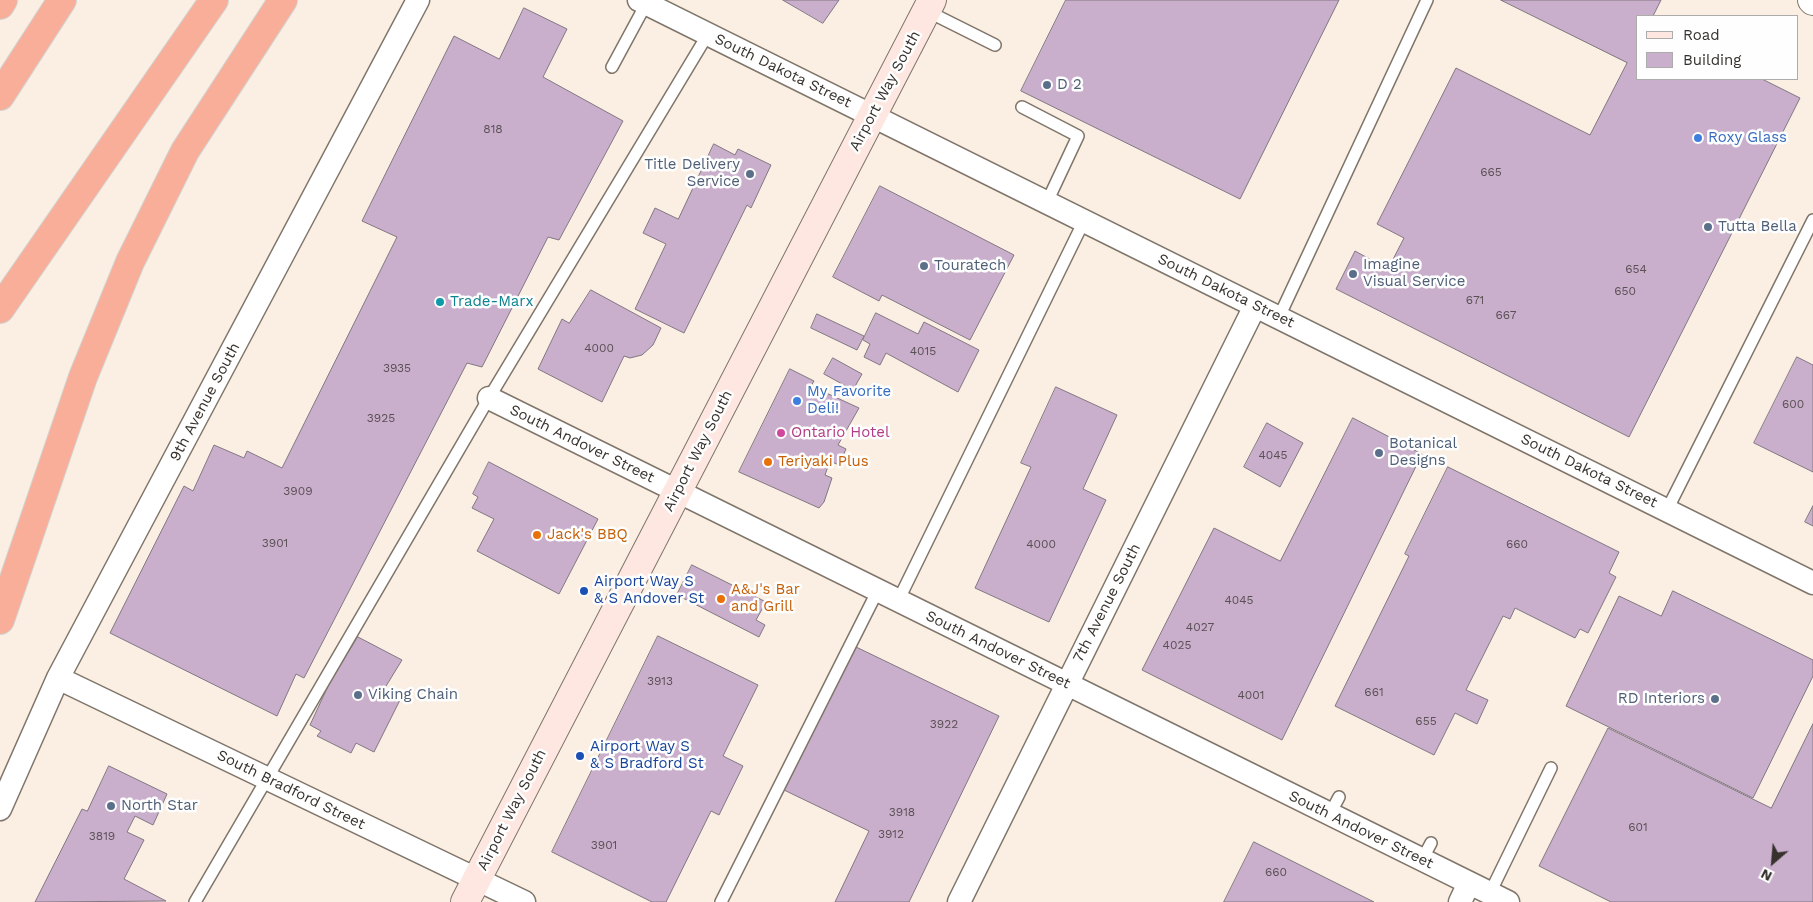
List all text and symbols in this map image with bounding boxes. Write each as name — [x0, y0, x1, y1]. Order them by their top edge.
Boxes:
legend — [1636, 15, 1798, 80]
text: Road — [1683, 26, 1720, 44]
street label: Airport Way South — [846, 28, 924, 154]
street label: South Dakota Street — [712, 30, 854, 112]
text: Building — [1683, 51, 1741, 69]
place label: D 2 — [1057, 76, 1082, 94]
marker: D 2 — [1041, 79, 1053, 91]
house number: 818 — [483, 122, 503, 136]
place label: Roxy Glass — [1708, 129, 1787, 147]
marker: Roxy Glass — [1692, 132, 1704, 144]
place label: Title Delivery Service — [644, 156, 740, 191]
house number: 665 — [1480, 165, 1502, 179]
marker: Title Delivery Service — [744, 168, 756, 180]
place label: Tutta Bella — [1718, 218, 1797, 236]
marker: Tutta Bella — [1702, 221, 1714, 233]
street label: South Dakota Street — [1155, 250, 1297, 332]
place label: Imagine Visual Service — [1363, 256, 1465, 291]
place label: Touratech — [934, 257, 1006, 275]
marker: Touratech — [918, 260, 930, 272]
house number: 654 — [1625, 262, 1647, 276]
marker: Imagine Visual Service — [1347, 268, 1359, 280]
house number: 650 — [1614, 284, 1636, 298]
place label: Trade-Marx — [450, 293, 533, 311]
house number: 671 — [1466, 293, 1484, 307]
marker: Trade-Marx — [434, 296, 446, 308]
house number: 667 — [1495, 308, 1517, 322]
street label: 9th Avenue South — [166, 340, 244, 464]
house number: 4000 — [584, 341, 614, 355]
house number: 4015 — [910, 344, 936, 358]
house number: 3935 — [383, 361, 411, 375]
place label: My Favorite Deli! — [807, 383, 891, 418]
street label: Airport Way South — [660, 387, 736, 515]
marker: My Favorite Deli! — [791, 395, 803, 407]
house number: 600 — [1782, 397, 1804, 411]
street label: South Andover Street — [507, 401, 657, 487]
house number: 3925 — [367, 411, 395, 425]
place label: Ontario Hotel — [791, 424, 890, 442]
marker: Ontario Hotel — [775, 427, 787, 439]
street label: South Dakota Street — [1518, 430, 1660, 512]
place label: Botanical Designs — [1389, 435, 1457, 470]
marker: Botanical Designs — [1373, 447, 1385, 459]
house number: 4045 — [1258, 448, 1288, 462]
place label: Teriyaki Plus — [778, 453, 869, 471]
marker: Teriyaki Plus — [762, 456, 774, 468]
house number: 3909 — [283, 484, 313, 498]
place label: Jack's BBQ — [547, 526, 628, 544]
marker: Jack's BBQ — [531, 529, 543, 541]
house number: 3901 — [262, 536, 288, 550]
house number: 4000 — [1026, 537, 1056, 551]
house number: 660 — [1506, 537, 1528, 551]
street label: 7th Avenue South — [1069, 541, 1145, 665]
place label: Airport Way S & S Andover St — [594, 573, 704, 608]
place label: A&J's Bar and Grill — [731, 581, 800, 616]
marker: Airport Way S & S Andover St — [578, 585, 590, 597]
marker: A&J's Bar and Grill — [715, 593, 727, 605]
house number: 4045 — [1224, 593, 1254, 607]
street label: South Andover Street — [923, 607, 1073, 693]
house number: 4027 — [1186, 620, 1214, 634]
house number: 4025 — [1163, 638, 1191, 652]
house number: 3913 — [647, 674, 673, 688]
house number: 661 — [1364, 685, 1384, 699]
place label: Viking Chain — [368, 686, 458, 704]
house number: 4001 — [1238, 688, 1264, 702]
marker: Viking Chain — [352, 689, 364, 701]
place label: RD Interiors — [1618, 690, 1705, 708]
marker: RD Interiors — [1709, 693, 1721, 705]
house number: 655 — [1415, 714, 1437, 728]
house number: 3922 — [930, 717, 958, 731]
place label: Airport Way S & S Bradford St — [590, 738, 704, 773]
street label: South Bradford Street — [214, 746, 368, 834]
street label: Airport Way South — [474, 746, 550, 874]
marker: Airport Way S & S Bradford St — [574, 750, 586, 762]
street label: South Andover Street — [1286, 787, 1436, 873]
place label: North Star — [121, 797, 198, 815]
marker: North Star — [105, 800, 117, 812]
house number: 3918 — [889, 805, 915, 819]
house number: 601 — [1628, 820, 1648, 834]
house number: 3912 — [878, 827, 904, 841]
house number: 3819 — [89, 829, 115, 843]
north arrow — [1748, 837, 1798, 887]
house number: 3901 — [591, 838, 617, 852]
house number: 660 — [1265, 865, 1287, 879]
text: N — [1758, 866, 1774, 885]

